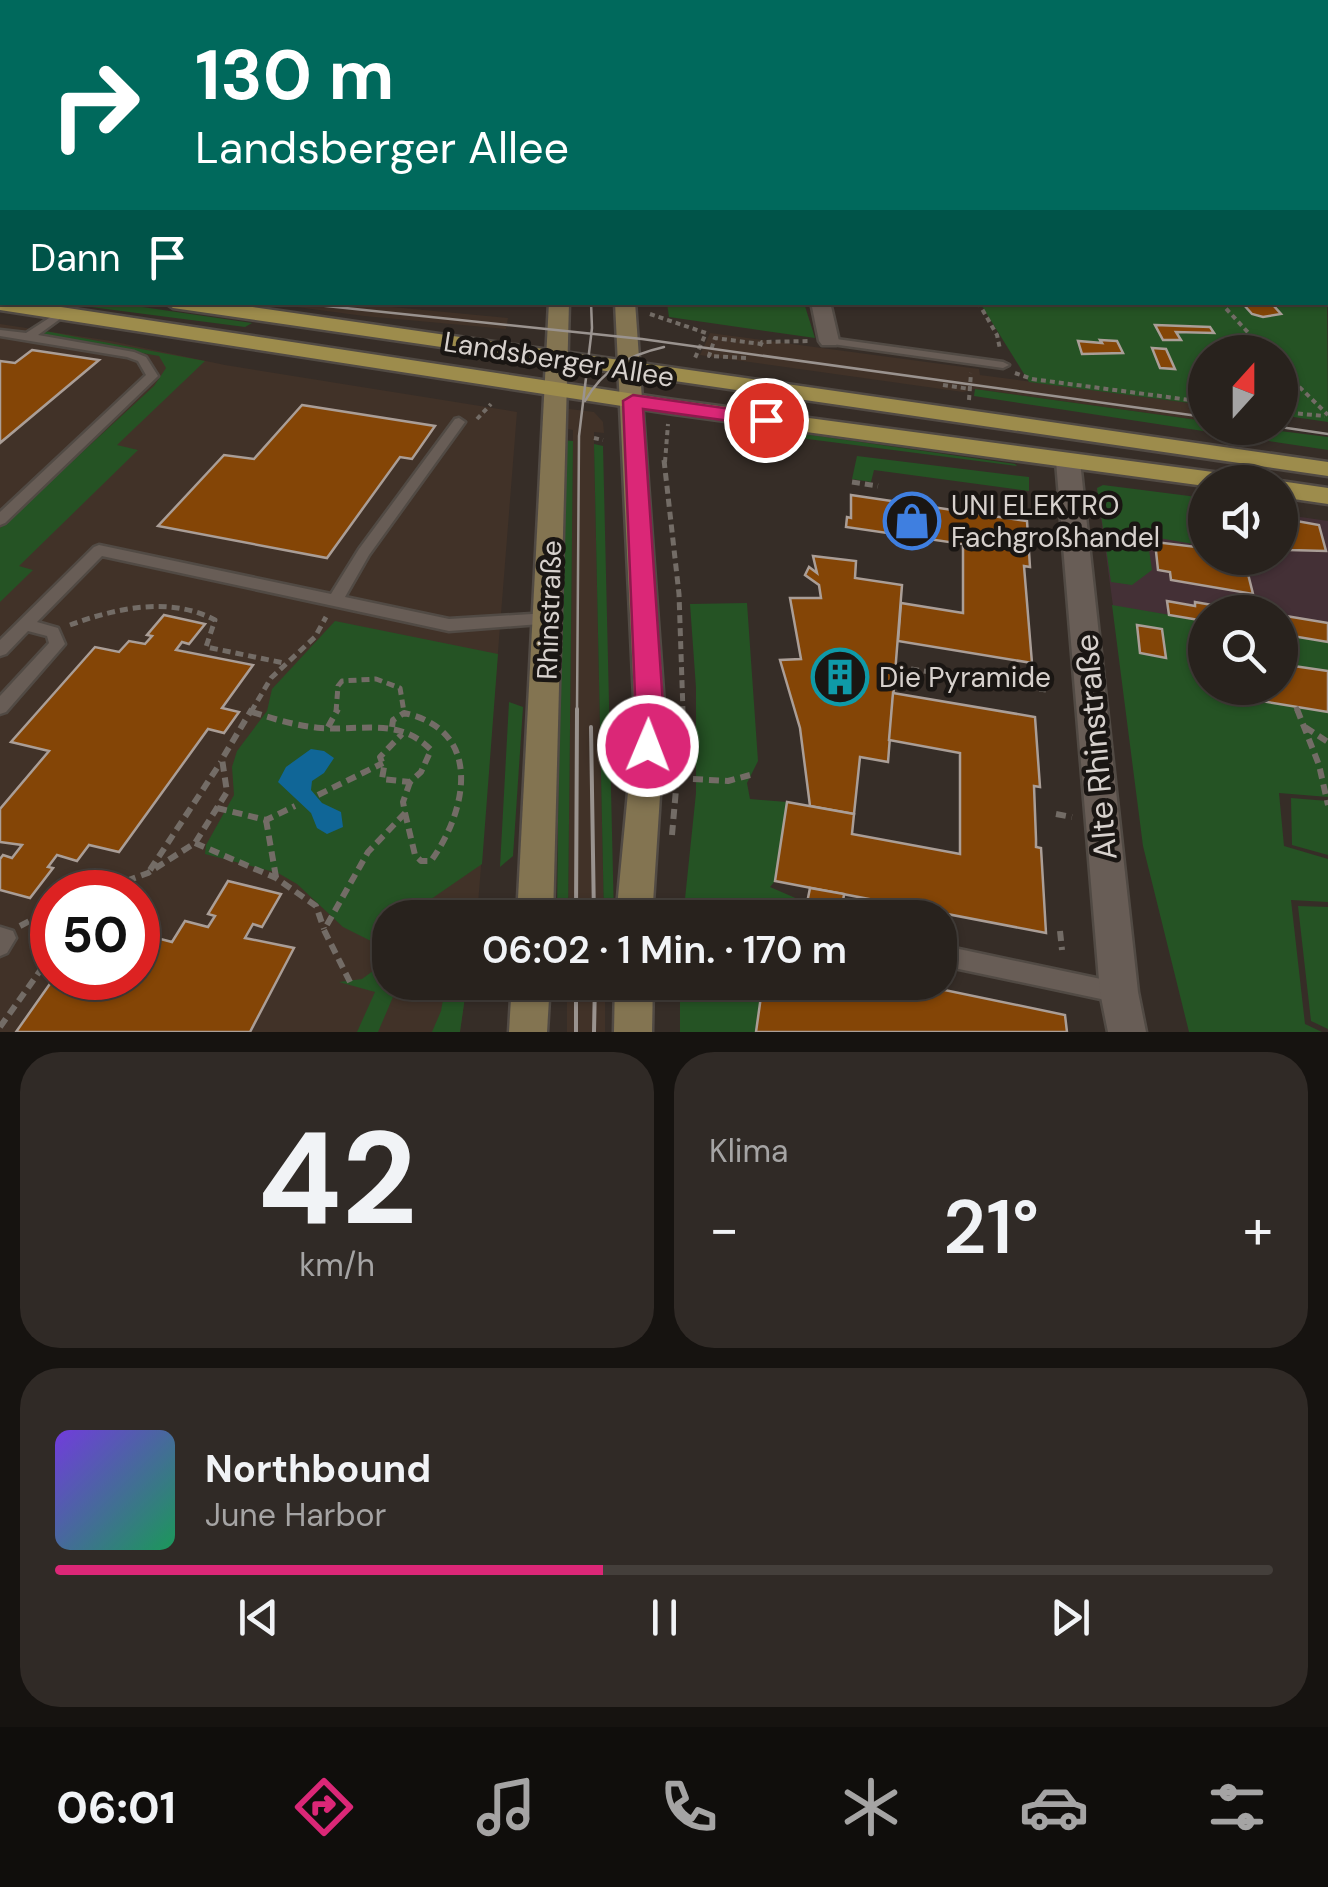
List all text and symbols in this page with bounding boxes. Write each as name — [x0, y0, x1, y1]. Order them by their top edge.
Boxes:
text: 130 m — [195, 30, 394, 121]
icon: right — [30, 40, 160, 170]
text: Landsberger Allee — [195, 118, 569, 177]
icon: arrive — [140, 230, 195, 285]
text: Dann — [30, 233, 120, 283]
street label: Landsberger Allee — [441, 323, 677, 396]
north arrow — [1188, 335, 1298, 445]
map controls — [1188, 335, 1298, 705]
pin — [724, 378, 809, 463]
icon: arrive — [739, 393, 794, 448]
button: sound — [1188, 465, 1298, 575]
place label: UNI ELEKTRO Fachgroßhandel — [951, 487, 1160, 556]
shop icon: UNI ELEKTRO Fachgroßhandel — [882, 491, 942, 551]
street label: Rhinstraße — [529, 540, 570, 680]
button: search — [1188, 595, 1298, 705]
street label: Alte Rhinstraße — [1065, 632, 1127, 862]
building icon: Die Pyramide — [810, 647, 870, 707]
place label: Die Pyramide — [879, 659, 1051, 696]
position arrow — [596, 694, 700, 798]
speed limit sign: 50 — [30, 870, 160, 1000]
text: 06:02 · 1 Min. · 170 m — [482, 925, 847, 975]
text: 42 — [257, 1094, 417, 1263]
text: Klima — [709, 1130, 788, 1172]
text: 21° — [943, 1179, 1039, 1276]
text: − — [709, 1193, 739, 1265]
text: + — [1243, 1193, 1273, 1265]
text: km/h — [299, 1244, 375, 1286]
text: Northbound — [205, 1444, 431, 1494]
text: June Harbor — [205, 1494, 386, 1536]
icon: previous — [231, 1590, 286, 1645]
icon: pause — [637, 1590, 692, 1645]
icon: next — [1043, 1590, 1098, 1645]
icon: directions — [289, 1772, 359, 1842]
icon: music — [471, 1772, 541, 1842]
icon: phone — [654, 1772, 724, 1842]
icon: climate — [836, 1772, 906, 1842]
icon: car — [1019, 1772, 1089, 1842]
icon: filters — [1202, 1772, 1272, 1842]
text: 06:01 — [56, 1778, 176, 1837]

